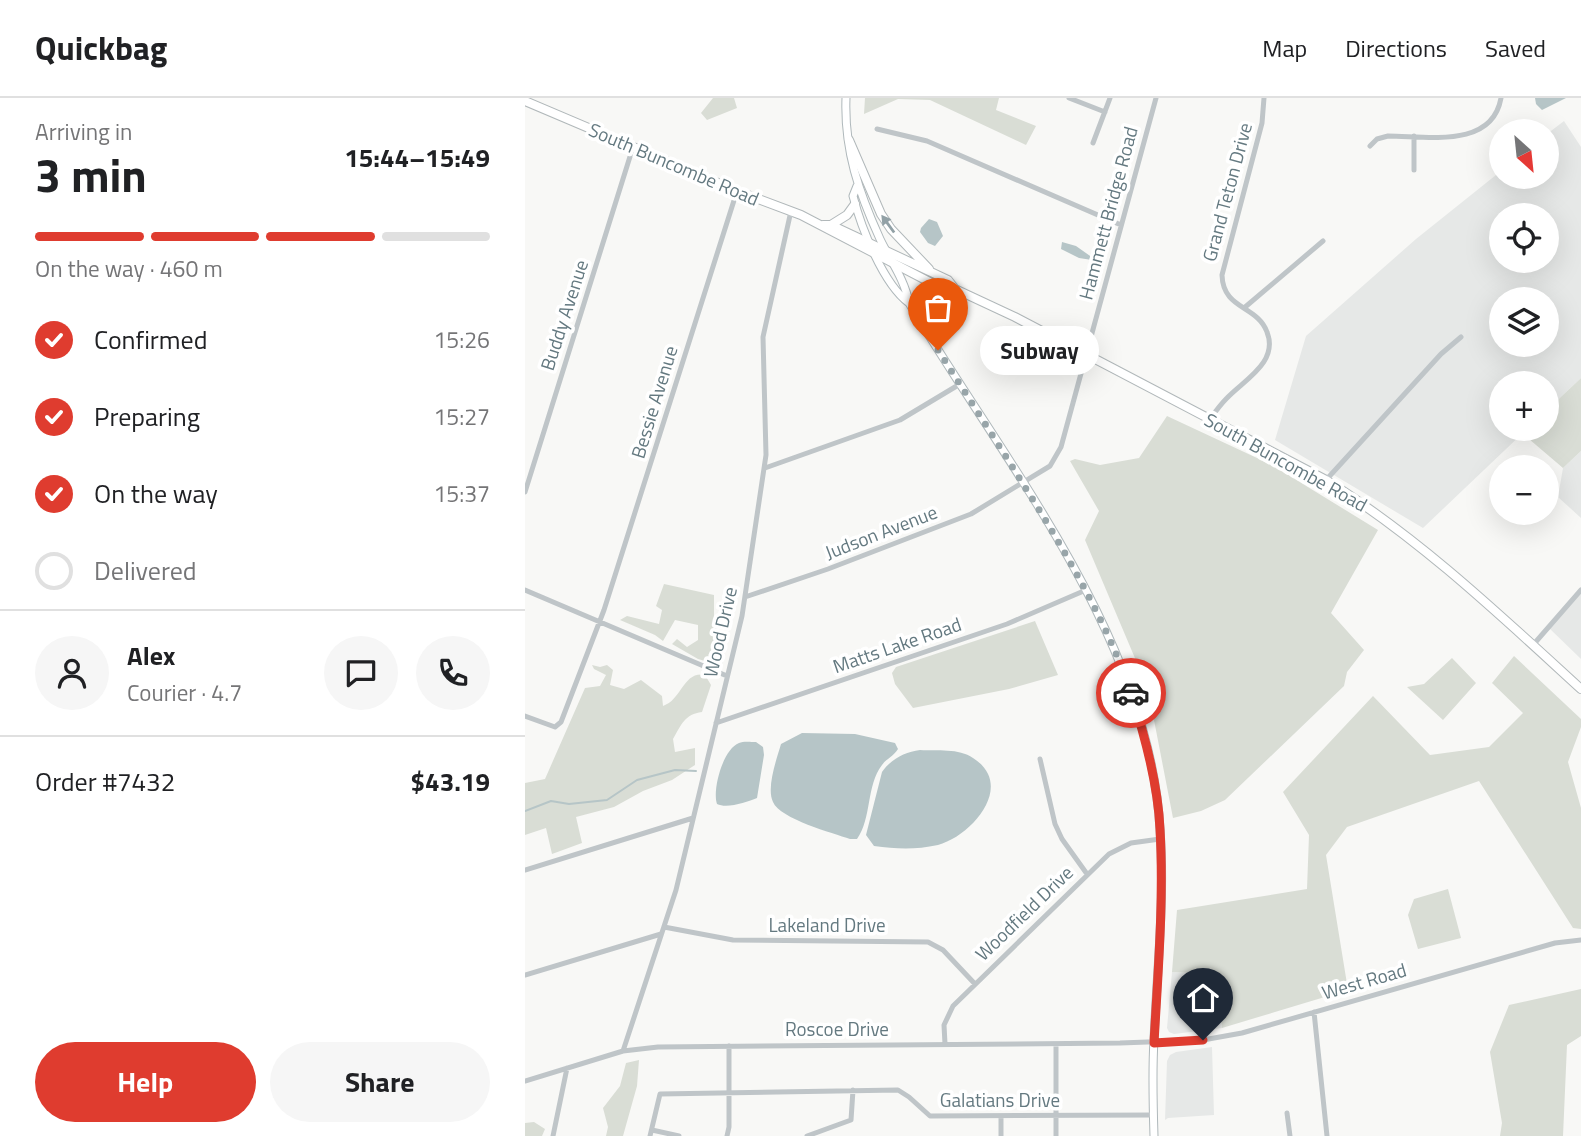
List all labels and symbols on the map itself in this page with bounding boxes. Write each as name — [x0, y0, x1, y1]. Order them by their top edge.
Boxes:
street label: South Buncombe Road — [585, 115, 764, 213]
street label: Grand Teton Drive — [1194, 119, 1259, 265]
north arrow — [1489, 119, 1559, 189]
street label: Hammett Bridge Road — [1070, 123, 1145, 303]
one-way arrow — [880, 215, 895, 233]
street label: Buddy Avenue — [532, 256, 595, 374]
pin — [908, 278, 968, 350]
callout: Subway — [980, 326, 1099, 374]
street label: Bessie Avenue — [623, 342, 684, 462]
street label: South Buncombe Road — [1199, 405, 1373, 518]
street label: Judson Avenue — [820, 497, 941, 566]
street label: Wood Drive — [695, 584, 744, 680]
street label: Matts Lake Road — [829, 609, 965, 680]
courier — [1096, 658, 1166, 728]
street label: Woodfield Drive — [968, 858, 1079, 967]
street label: Lakeland Drive — [769, 910, 885, 939]
street label: West Road — [1318, 955, 1410, 1006]
pin — [1173, 968, 1233, 1040]
street label: Roscoe Drive — [785, 1014, 889, 1043]
street label: Galatians Drive — [940, 1085, 1060, 1114]

